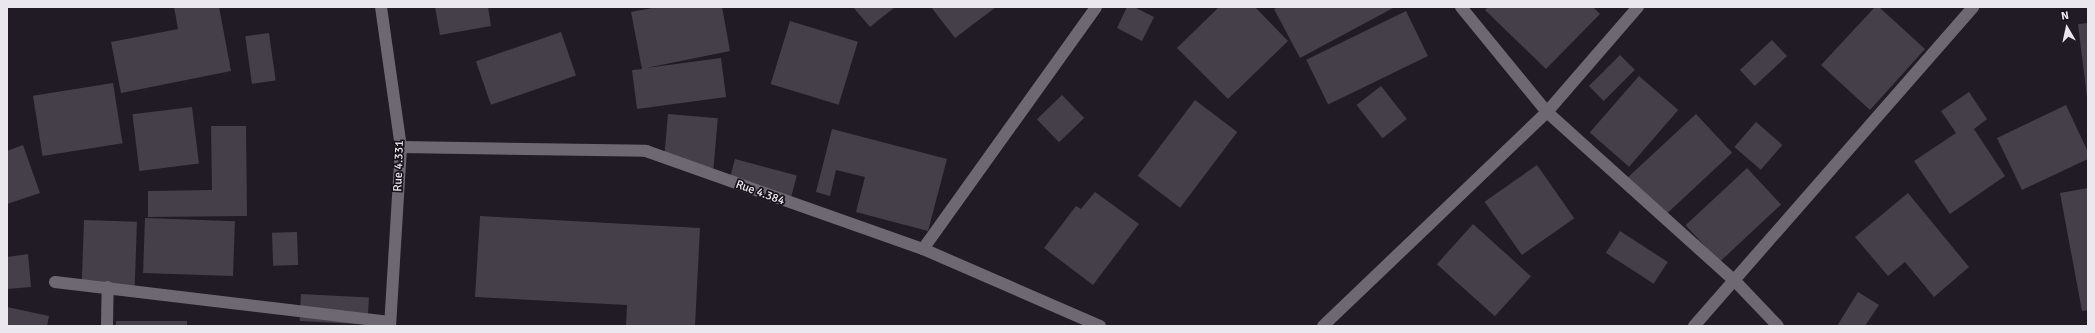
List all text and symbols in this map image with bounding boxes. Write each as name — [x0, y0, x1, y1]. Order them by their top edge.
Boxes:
north arrow — [2047, 8, 2087, 48]
text: N — [2060, 9, 2070, 23]
street label: Rue 4.331 — [391, 140, 407, 192]
street label: Rue 4.384 — [733, 177, 787, 209]

